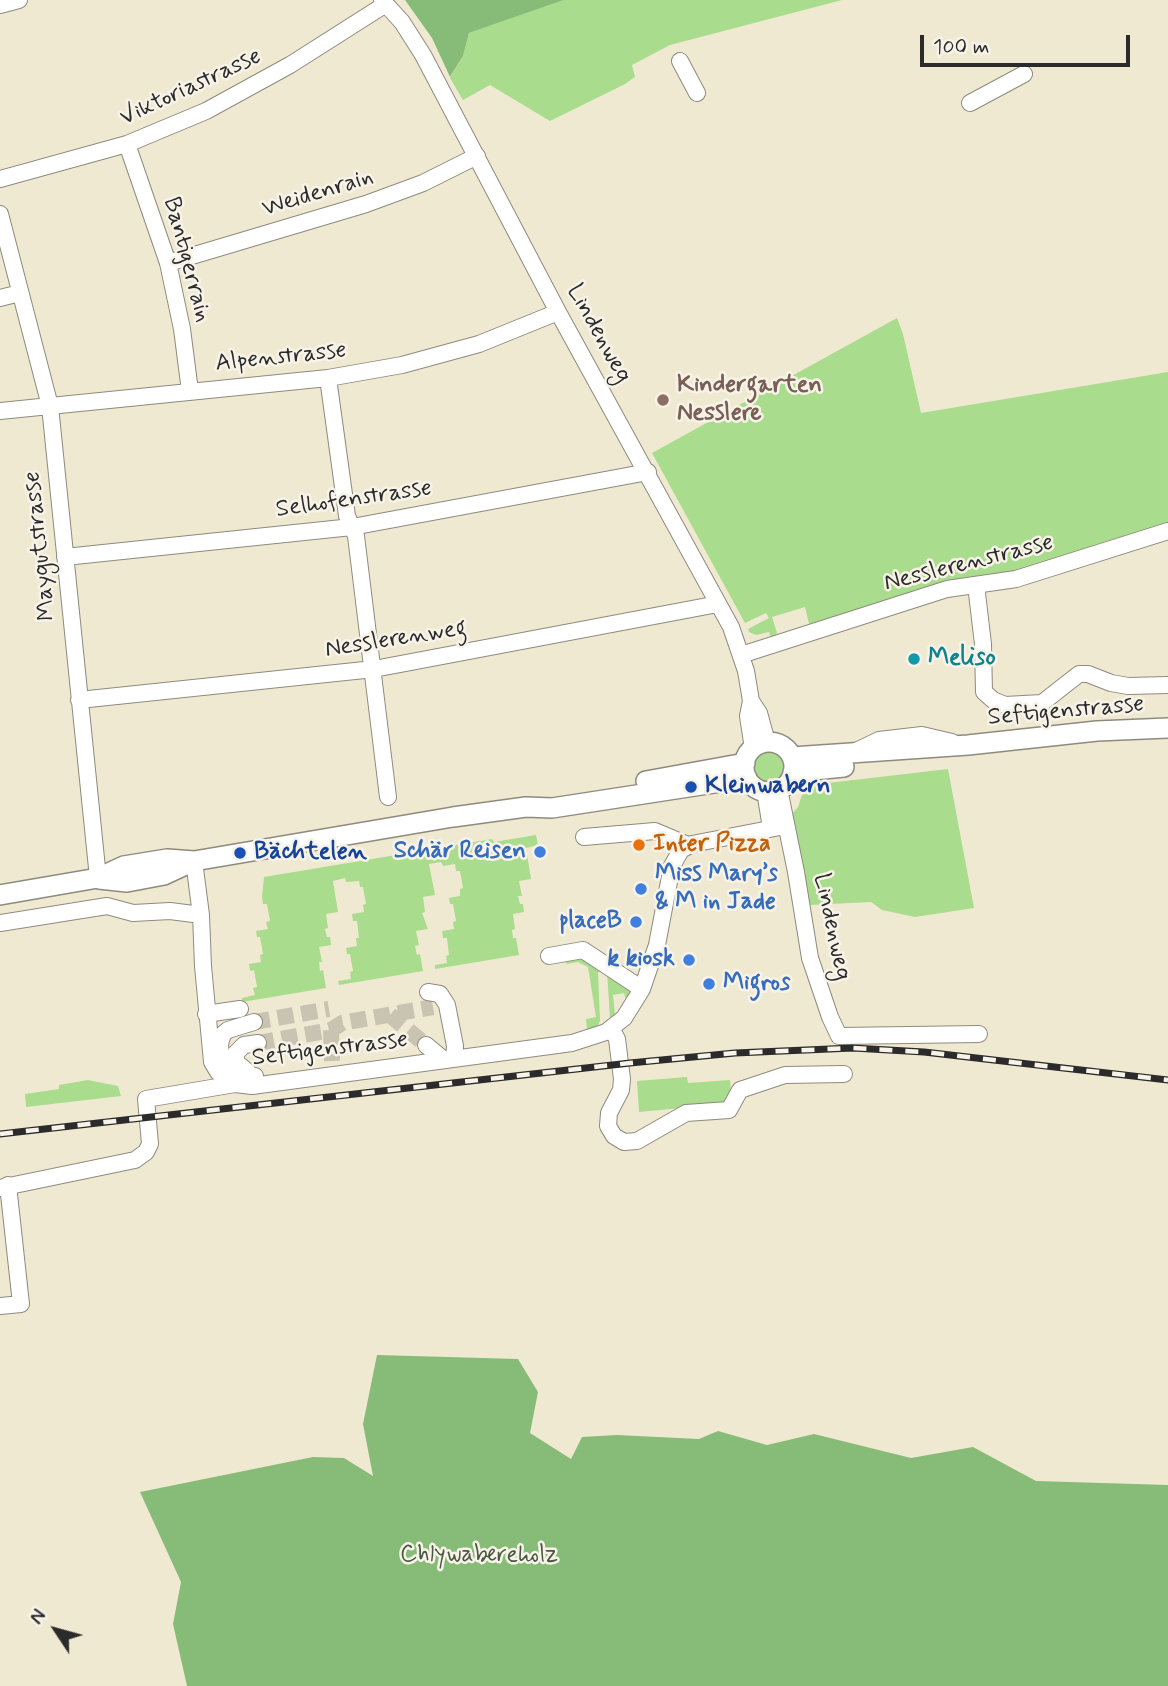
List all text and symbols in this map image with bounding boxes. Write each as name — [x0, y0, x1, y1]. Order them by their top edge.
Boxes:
scale bar — [923, 21, 1133, 65]
text: 100 m — [933, 33, 989, 61]
street label: Viktoriastrasse — [116, 43, 266, 133]
street label: Weidenrain — [259, 163, 377, 225]
street label: Bantigerrain — [155, 194, 217, 326]
street label: Lindenweg — [559, 280, 637, 388]
street label: Alpenstrasse — [214, 337, 348, 379]
place label: Kindergarten Nesslere — [677, 372, 822, 428]
marker: Kindergarten Nesslere — [655, 392, 671, 408]
street label: Maygutstrasse — [19, 470, 63, 622]
street label: Selhofenstrasse — [274, 475, 434, 525]
street label: Nesslerenstrasse — [881, 529, 1057, 599]
street label: Nesslerenweg — [323, 615, 469, 665]
place label: Meliso — [928, 645, 996, 673]
marker: Meliso — [906, 651, 922, 667]
street label: Seftigenstrasse — [987, 691, 1145, 733]
place label: Kleinwabern — [705, 773, 831, 801]
marker: Kleinwabern — [683, 779, 699, 795]
place label: Inter Pizza — [653, 831, 771, 859]
marker: Inter Pizza — [631, 837, 647, 853]
place label: Schär Reisen — [394, 838, 526, 866]
place label: Bächtelen — [254, 839, 367, 867]
marker: Schär Reisen — [532, 844, 548, 860]
marker: Bächtelen — [232, 845, 248, 861]
place label: Miss Mary’s & M in Jade — [655, 861, 778, 917]
street label: Lindenweg — [806, 871, 856, 983]
marker: Miss Mary’s & M in Jade — [633, 881, 649, 897]
place label: placeB — [559, 908, 622, 936]
marker: placeB — [628, 914, 644, 930]
place label: k kiosk — [607, 946, 675, 974]
marker: k kiosk — [681, 952, 697, 968]
place label: Migros — [723, 970, 790, 998]
marker: Migros — [701, 976, 717, 992]
street label: Seftigenstrasse — [250, 1026, 410, 1074]
park label: Chlywabereholz — [400, 1542, 558, 1570]
north arrow — [21, 1595, 91, 1665]
text: N — [25, 1605, 52, 1630]

